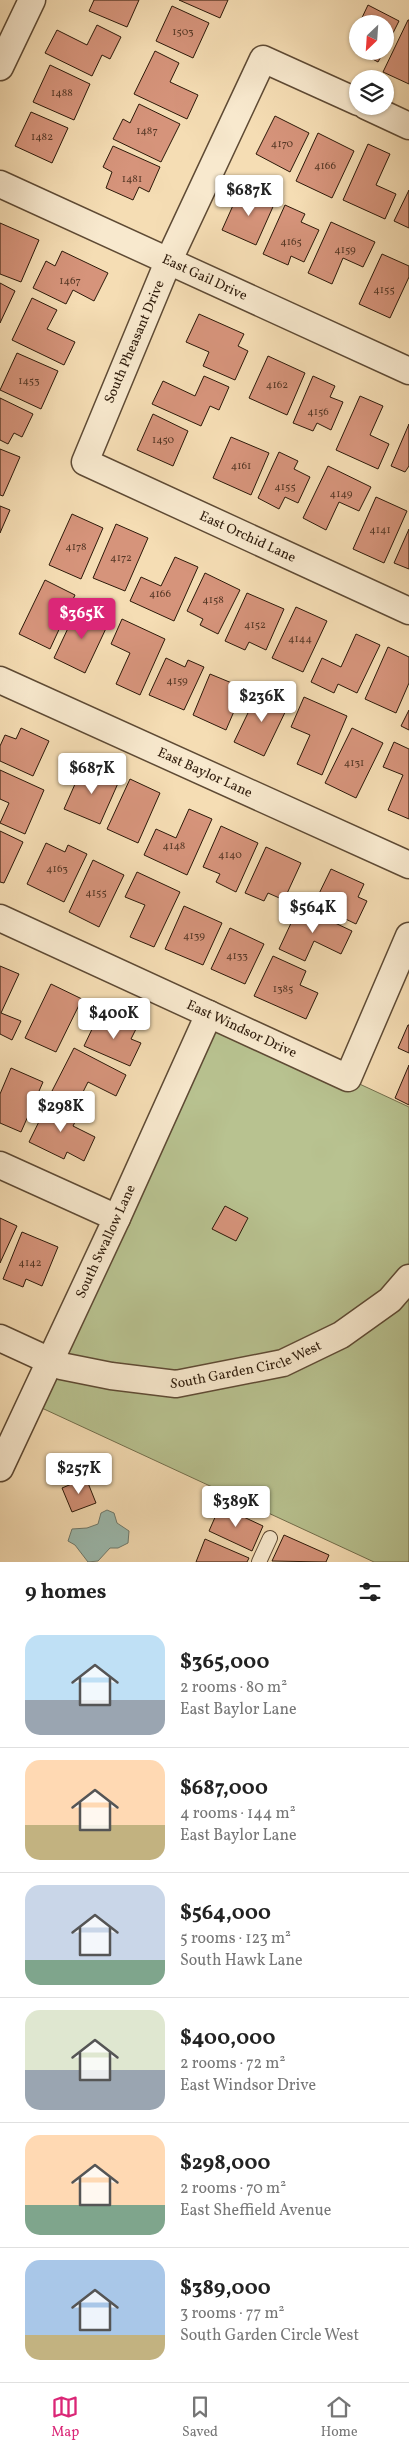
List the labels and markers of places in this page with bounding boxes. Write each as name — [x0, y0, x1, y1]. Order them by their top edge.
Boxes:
pin: $687K — [214, 174, 284, 217]
pin: $365K — [47, 598, 117, 640]
pin: $236K — [227, 680, 297, 723]
pin: $687K — [57, 752, 127, 795]
pin: $564K — [278, 892, 348, 934]
pin: $400K — [79, 998, 149, 1040]
pin: $298K — [26, 1090, 96, 1133]
pin: $257K — [44, 1452, 114, 1495]
pin: $389K — [201, 1486, 271, 1528]

